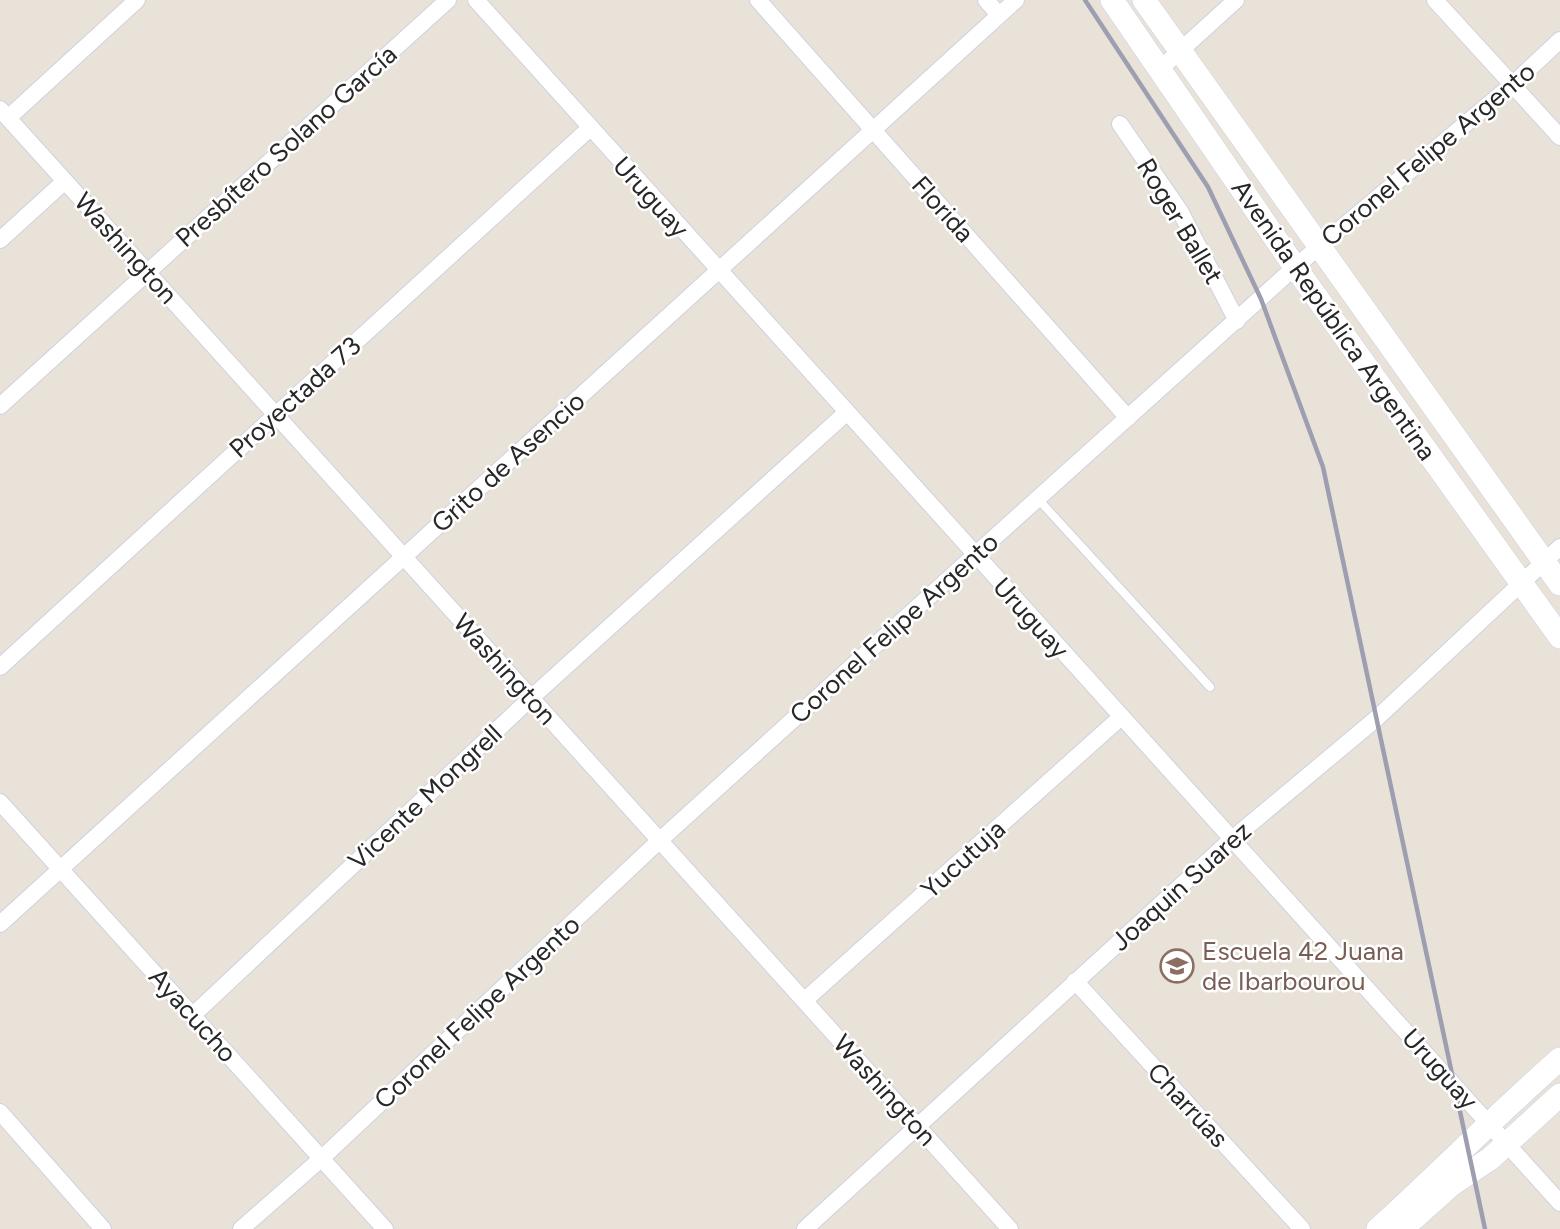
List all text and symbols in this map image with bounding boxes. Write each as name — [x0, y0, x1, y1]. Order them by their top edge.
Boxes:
street label: Presbítero Solano García — [169, 38, 403, 254]
street label: Coronel Felipe Argento — [1314, 55, 1542, 253]
street label: Uruguay — [606, 150, 696, 244]
street label: Roger Ballet — [1130, 152, 1230, 290]
street label: Florida — [905, 169, 981, 249]
street label: Avenida República Argentina — [1225, 174, 1443, 466]
street label: Washington — [68, 186, 184, 310]
street label: Proyectada 73 — [223, 330, 367, 464]
street label: Grito de Asencio — [425, 385, 591, 539]
street label: Coronel Felipe Argento — [783, 526, 1005, 730]
street label: Uruguay — [986, 571, 1076, 665]
street label: Washington — [447, 607, 563, 731]
street label: Vicente Mongrell — [342, 718, 508, 876]
street label: Yucutuja — [914, 813, 1012, 905]
street label: Joaquin Suarez — [1104, 815, 1258, 957]
street label: Coronel Felipe Argento — [367, 908, 587, 1116]
place label: Escuela 42 Juana de Ibarbourou — [1202, 935, 1404, 997]
school or university icon: Escuela 42 Juana de Ibarbourou — [1158, 947, 1196, 985]
street label: Ayacucho — [142, 961, 244, 1069]
street label: Uruguay — [1395, 1022, 1485, 1116]
street label: Washington — [827, 1028, 943, 1152]
street label: Charrúas — [1141, 1056, 1235, 1154]

